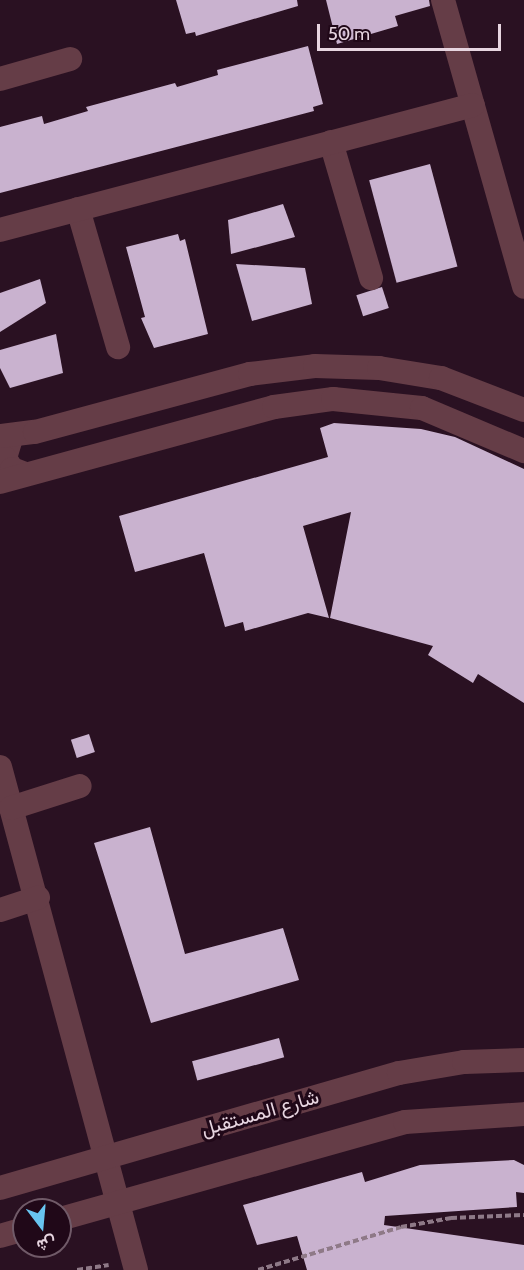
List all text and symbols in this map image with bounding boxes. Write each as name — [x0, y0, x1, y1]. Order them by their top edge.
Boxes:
scale bar — [320, 12, 504, 50]
text: 50 m — [328, 23, 370, 45]
street label: شارع المستقبل — [198, 1085, 322, 1141]
north arrow — [12, 1198, 72, 1258]
text: ش — [35, 1232, 58, 1256]

